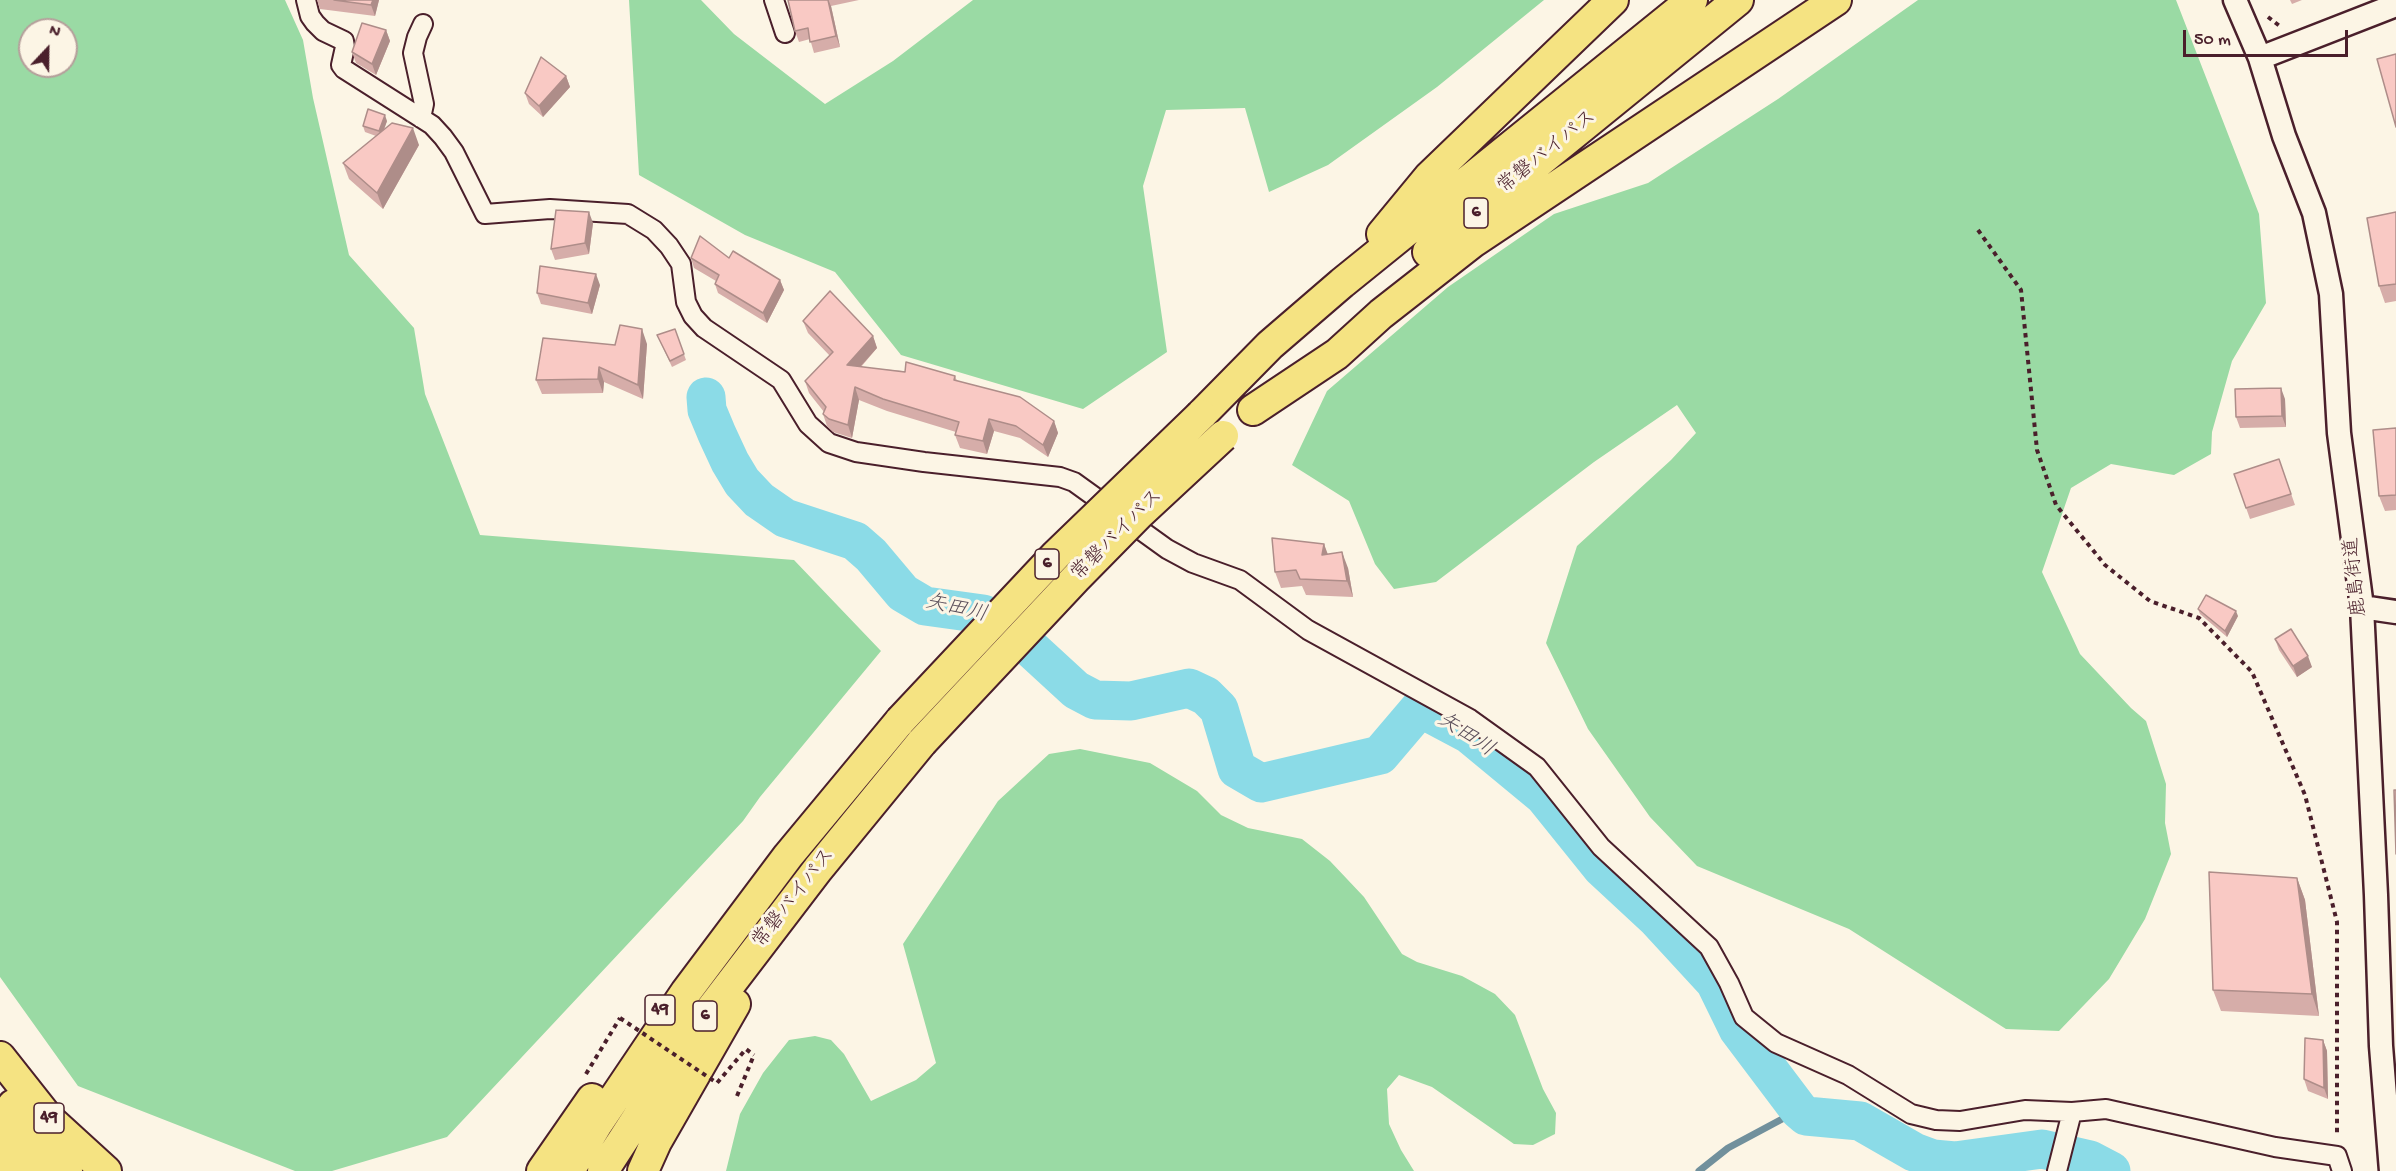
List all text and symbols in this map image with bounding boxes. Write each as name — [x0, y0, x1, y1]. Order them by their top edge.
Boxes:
north arrow — [18, 18, 78, 78]
scale bar — [2186, 18, 2351, 56]
text: N — [46, 22, 63, 43]
text: 50 m — [2194, 30, 2231, 51]
street label: 常磐バイパス — [1494, 106, 1602, 200]
road number: 6 — [1464, 198, 1488, 228]
street label: 常磐バイパス — [1067, 485, 1169, 587]
street label: 鹿島街道 — [2341, 536, 2373, 618]
road number: 6 — [1035, 549, 1059, 579]
water label: 矢田川 — [922, 591, 990, 629]
water label: 矢田川 — [1432, 708, 1498, 764]
street label: 常磐バイパス — [749, 844, 841, 954]
road number: 49 — [645, 995, 675, 1025]
road number: 6 — [693, 1001, 717, 1031]
road number: 49 — [34, 1103, 64, 1133]

